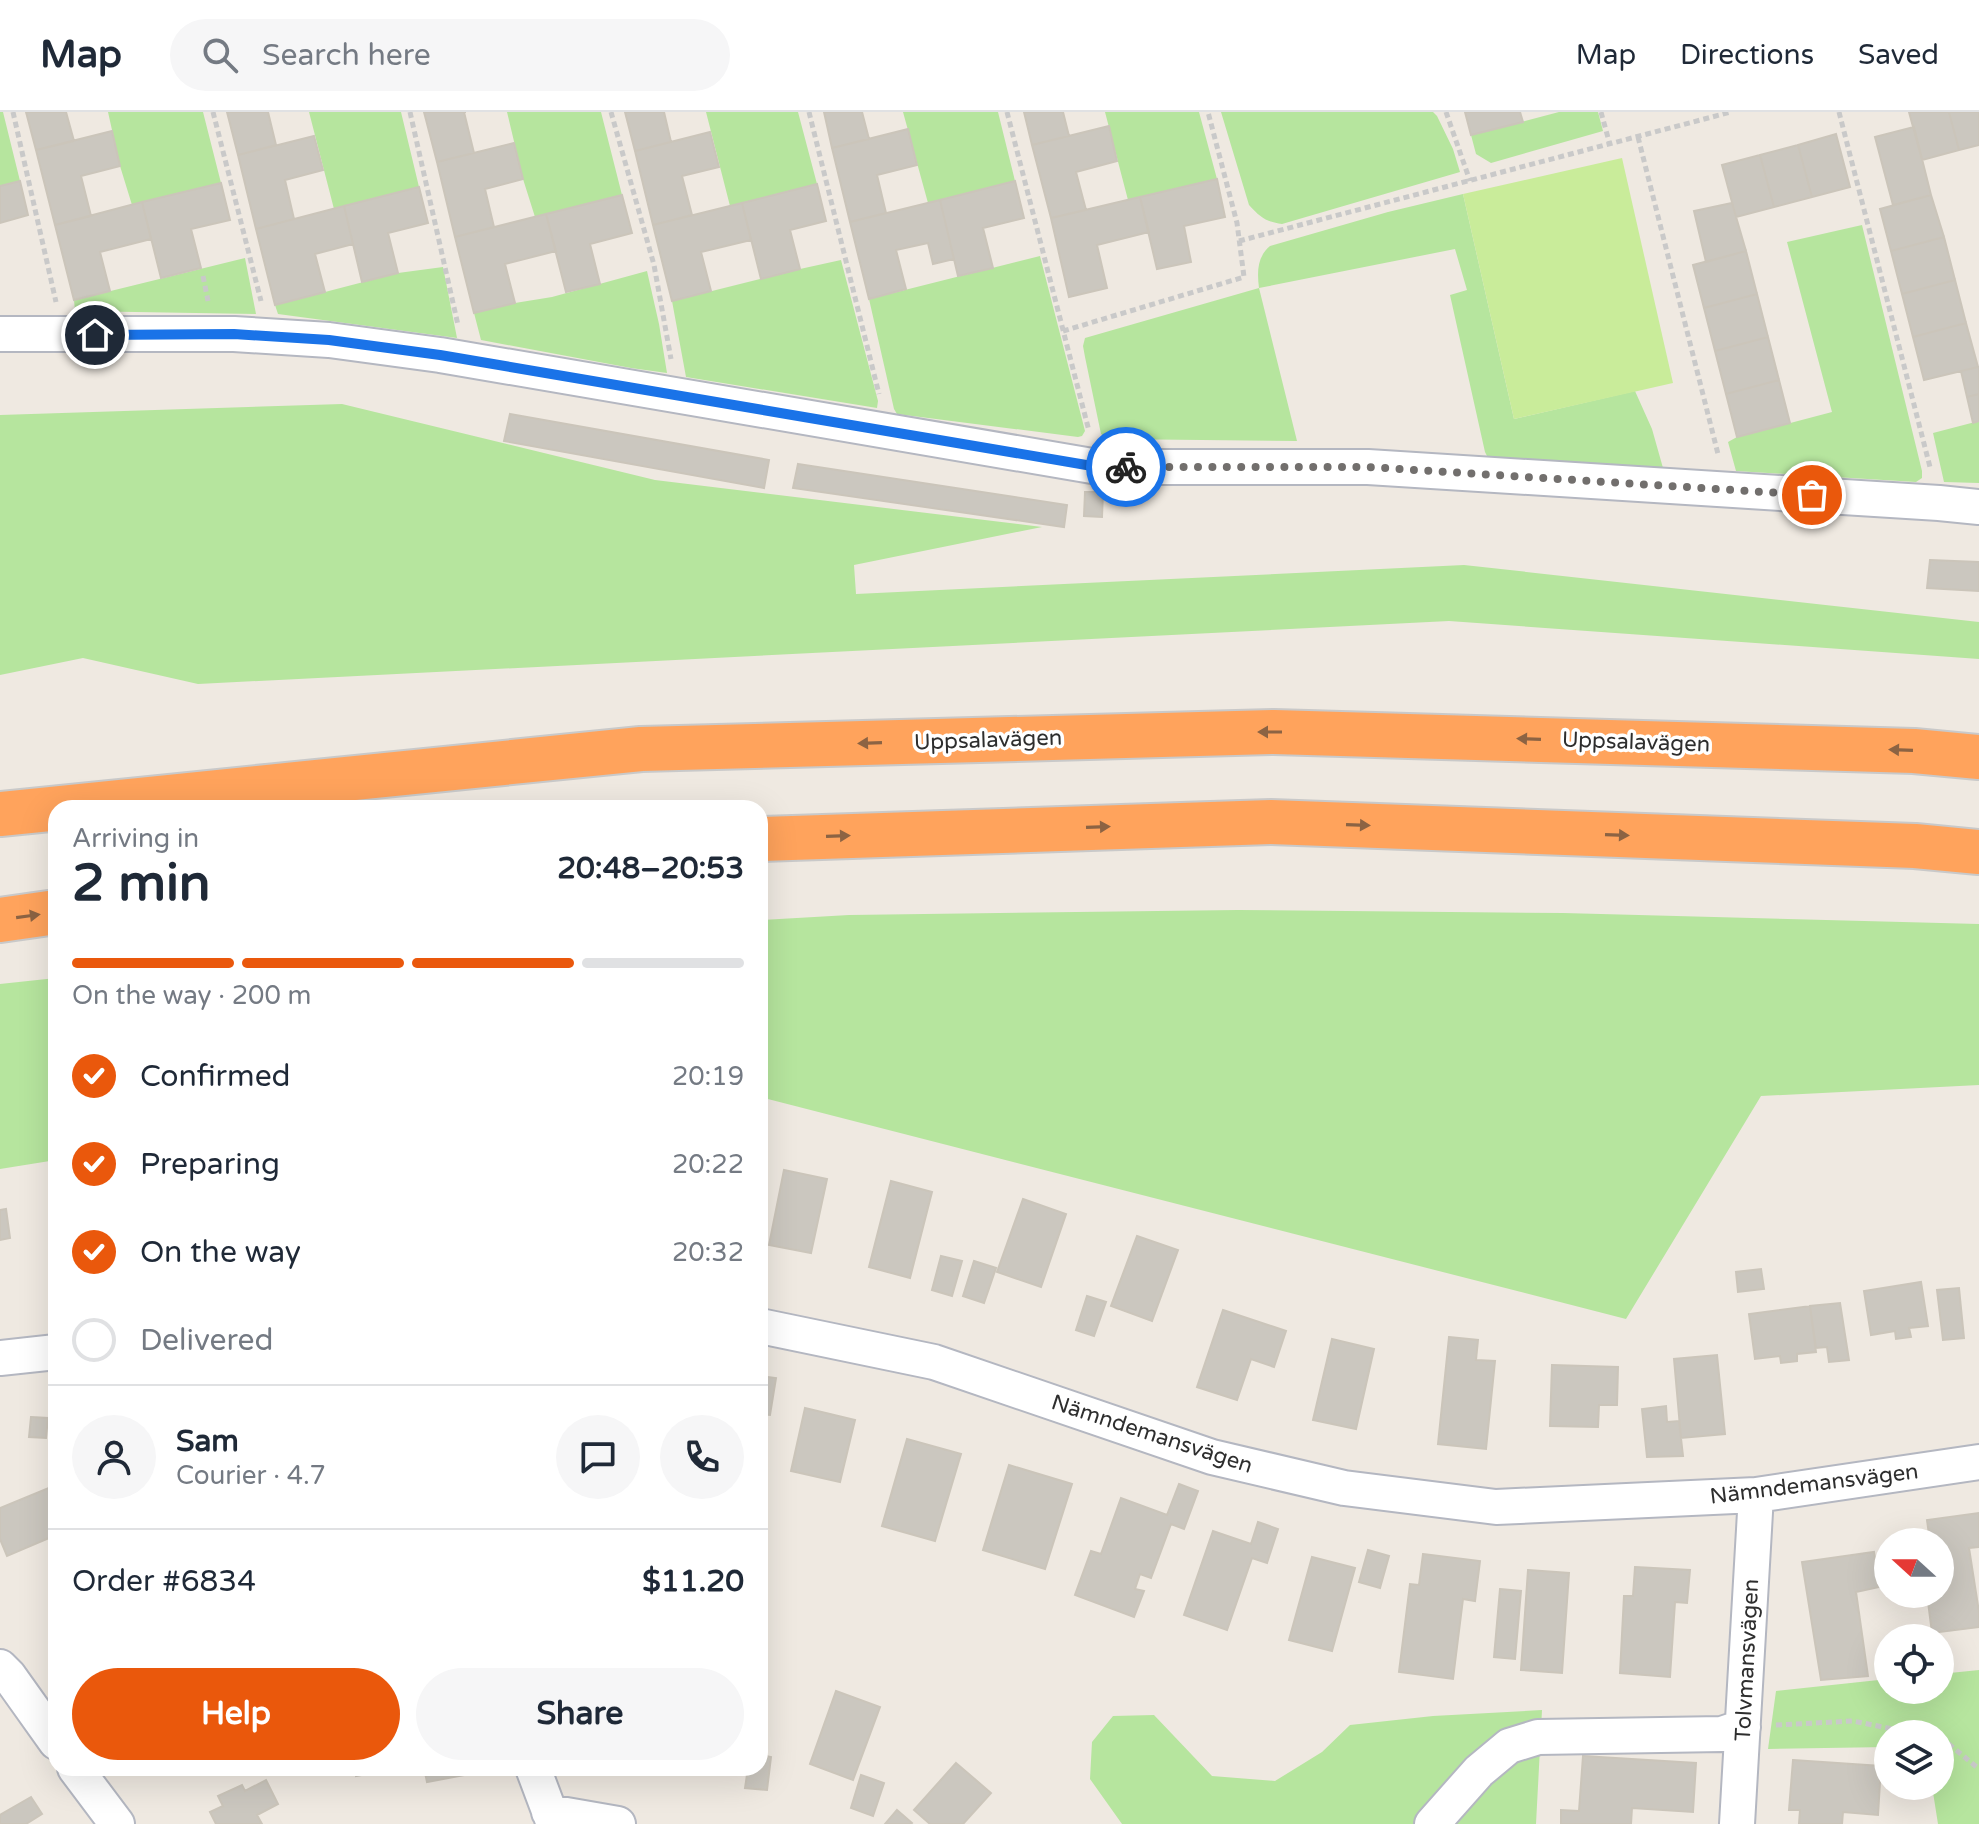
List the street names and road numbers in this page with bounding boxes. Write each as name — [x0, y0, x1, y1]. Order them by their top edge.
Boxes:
street label: Uppsalavägen — [913, 724, 1063, 756]
street label: Uppsalavägen — [1561, 726, 1711, 758]
street label: Nämndemansvägen — [1048, 1389, 1256, 1479]
street label: Nämndemansvägen — [1708, 1458, 1920, 1510]
street label: Tolvmansvägen — [1730, 1578, 1764, 1742]

